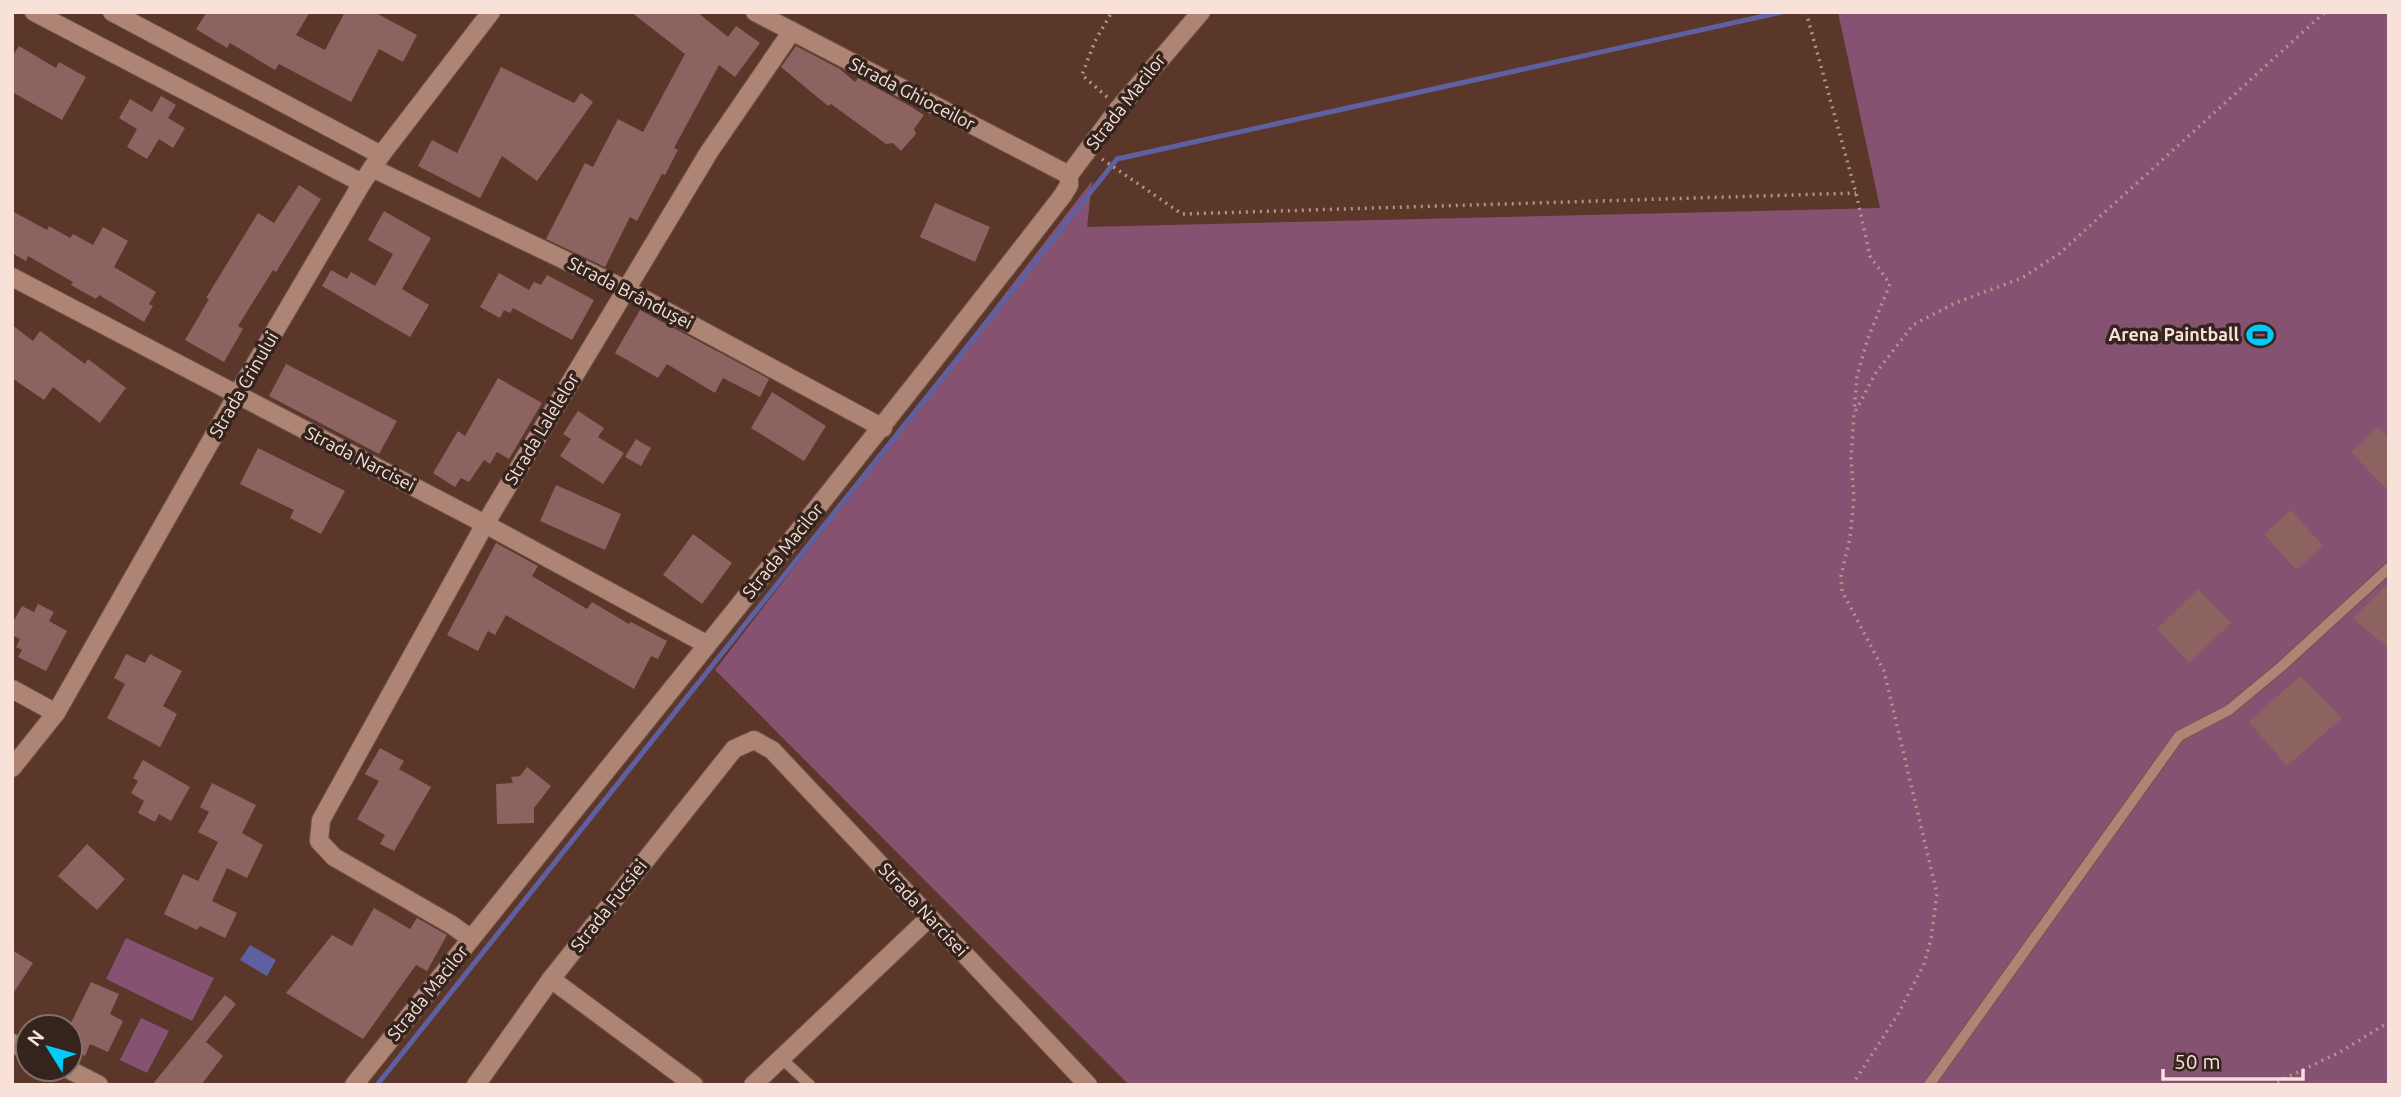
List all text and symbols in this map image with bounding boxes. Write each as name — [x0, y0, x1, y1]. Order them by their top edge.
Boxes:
street label: Strada Macilor — [1082, 49, 1169, 153]
street label: Strada Ghioceilor — [846, 53, 979, 133]
street label: Strada Brândușei — [565, 252, 696, 332]
sports icon: Arena Paintball — [2245, 320, 2275, 350]
place label: Arena Paintball — [2109, 324, 2240, 344]
street label: Strada Crinului — [205, 328, 281, 441]
street label: Strada Lalelelor — [500, 369, 582, 488]
street label: Strada Narcisei — [302, 422, 419, 494]
street label: Strada Macilor — [738, 499, 827, 602]
street label: Strada Fucsiei — [566, 856, 650, 955]
street label: Strada Narcisei — [875, 859, 972, 960]
street label: Strada Macilor — [383, 941, 472, 1044]
north arrow — [14, 1013, 84, 1083]
text: N — [22, 1025, 48, 1050]
scale bar — [2163, 1038, 2303, 1082]
text: 50 m — [2174, 1049, 2221, 1073]

